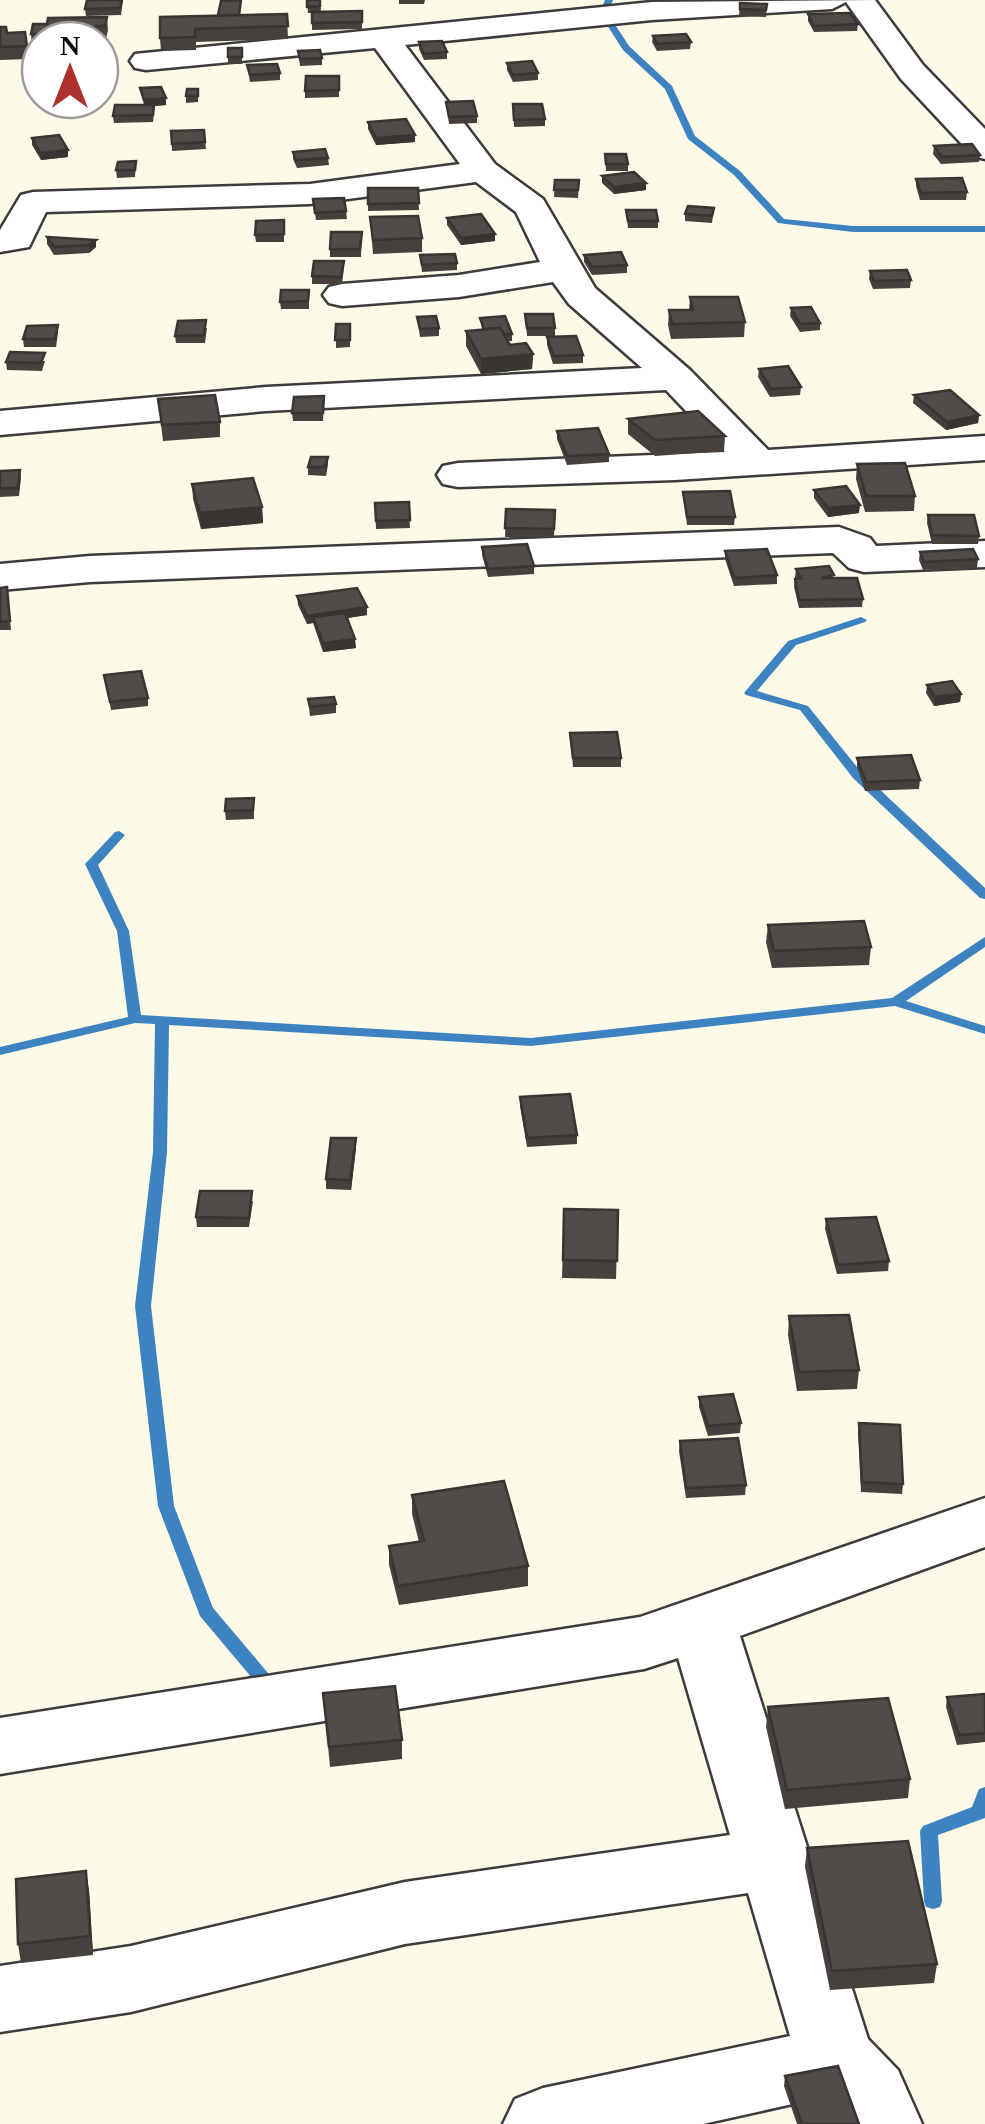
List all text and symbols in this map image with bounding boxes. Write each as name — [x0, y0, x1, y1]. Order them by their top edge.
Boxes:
north arrow — [20, 20, 120, 120]
text: N — [60, 30, 80, 61]

